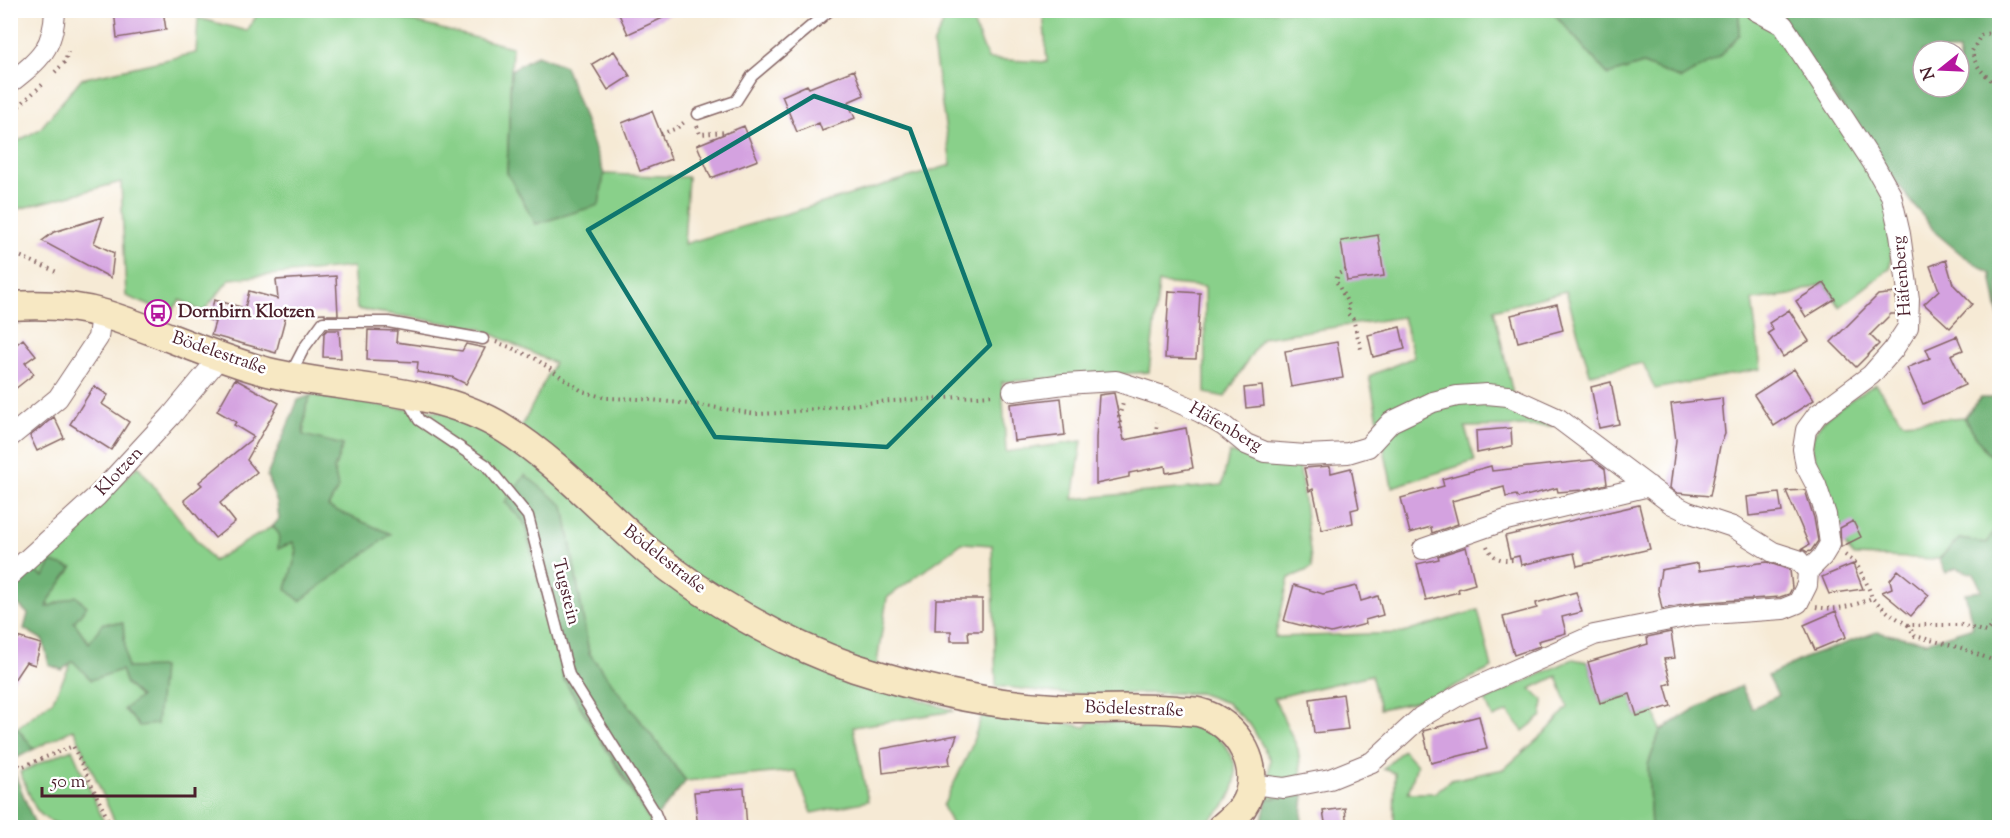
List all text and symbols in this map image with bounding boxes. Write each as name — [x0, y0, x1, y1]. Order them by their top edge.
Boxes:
north arrow — [1911, 39, 1971, 99]
text: N — [1916, 63, 1942, 82]
street label: Häfenberg — [1887, 234, 1919, 317]
bus stop icon: Dornbirn Klotzen — [143, 298, 173, 328]
place label: Dornbirn Klotzen — [178, 300, 315, 326]
street label: Bödelestraße — [168, 326, 270, 382]
street label: Häfenberg — [1183, 396, 1267, 460]
street label: Klotzen — [90, 441, 150, 503]
street label: Bödelestraße — [617, 519, 711, 601]
street label: Tugstein — [544, 556, 586, 628]
street label: Bödelestraße — [1084, 695, 1184, 725]
scale bar — [42, 760, 195, 798]
text: 50 m — [50, 770, 86, 796]

